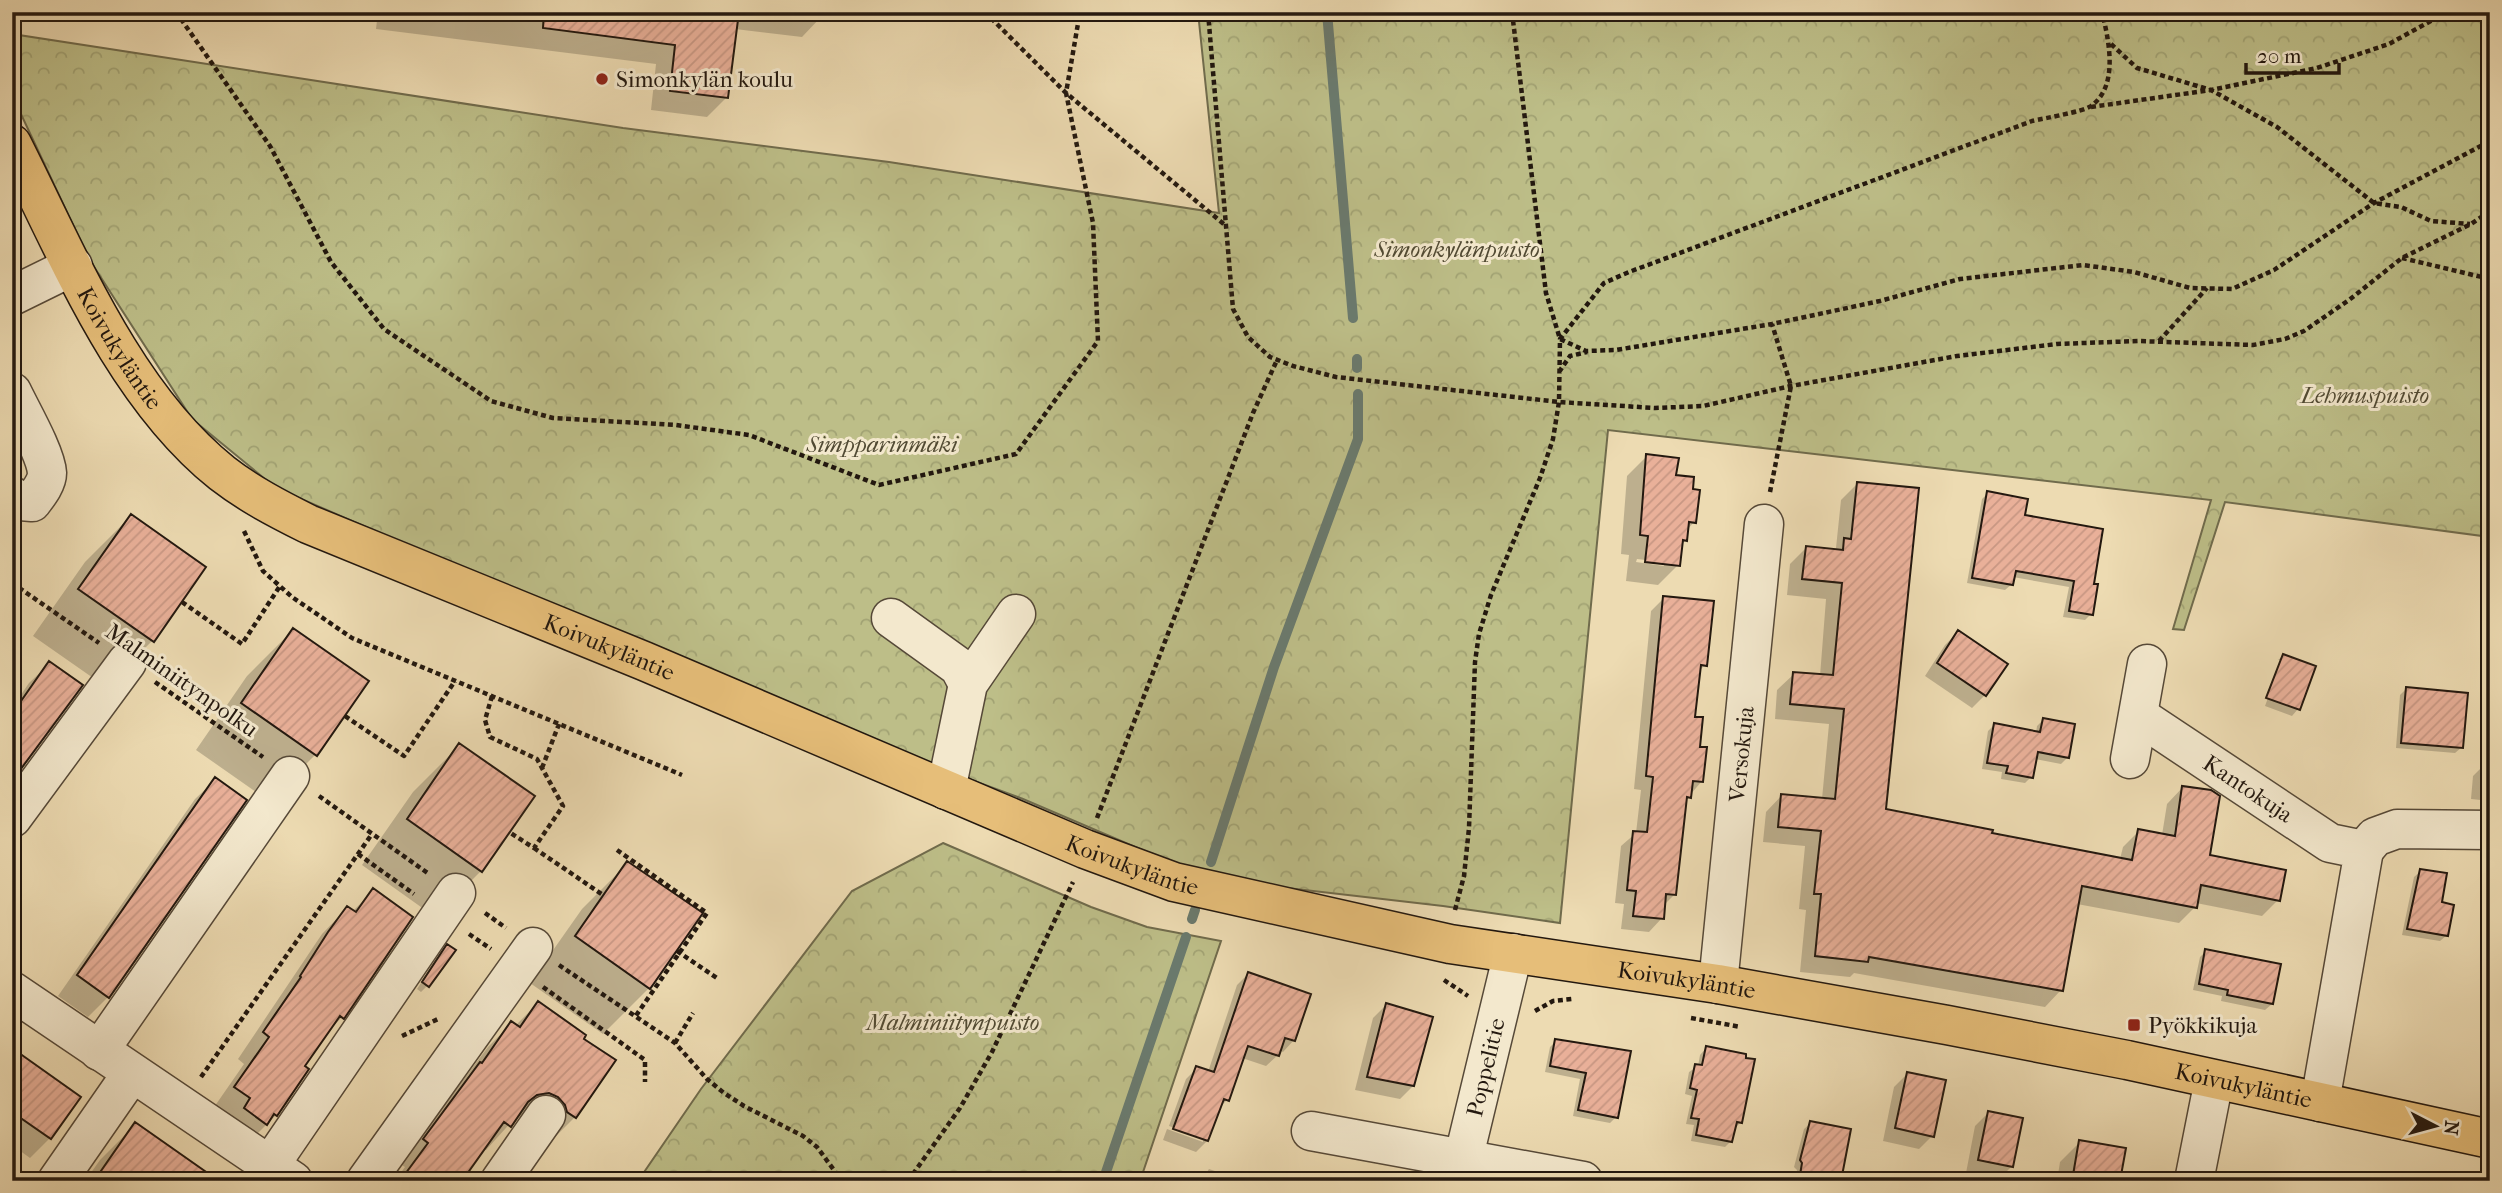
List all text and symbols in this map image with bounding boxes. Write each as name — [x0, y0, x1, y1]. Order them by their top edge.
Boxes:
scale bar — [2246, 32, 2339, 76]
text: 20 m — [2257, 44, 2302, 68]
place label: Simonkylän koulu — [616, 66, 793, 93]
marker: Simonkylän koulu — [594, 71, 610, 87]
park label: Simonkylänpuisto — [1373, 236, 1540, 263]
street label: Koivukyläntie — [71, 283, 168, 415]
park label: Lehmuspuisto — [2299, 382, 2429, 409]
park label: Simpparinmäki — [805, 431, 959, 458]
street label: Koivukyläntie — [539, 608, 679, 686]
street label: Malminiitynpolku — [100, 618, 263, 743]
street label: Versokuja — [1723, 705, 1760, 804]
street label: Kantokuja — [2198, 749, 2298, 829]
street label: Koivukyläntie — [1061, 829, 1201, 901]
street label: Koivukyläntie — [1616, 956, 1758, 1004]
park label: Malminiitynpuisto — [864, 1009, 1040, 1036]
place label: Pyökkikuja — [2148, 1012, 2257, 1039]
street label: Poppelitie — [1461, 1015, 1511, 1119]
marker: Pyökkikuja — [2126, 1017, 2142, 1033]
street label: Koivukyläntie — [2172, 1058, 2314, 1114]
north arrow — [2400, 1092, 2470, 1162]
text: N — [2439, 1119, 2463, 1137]

